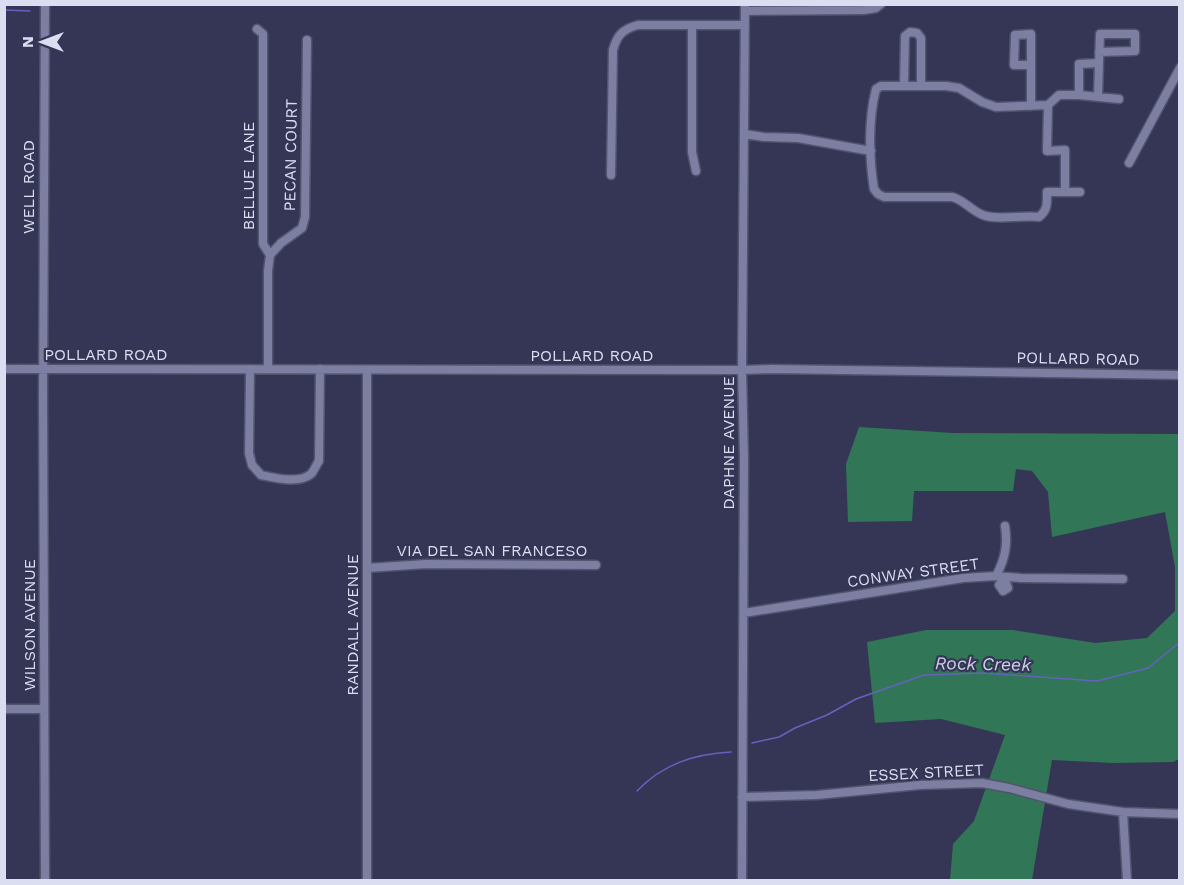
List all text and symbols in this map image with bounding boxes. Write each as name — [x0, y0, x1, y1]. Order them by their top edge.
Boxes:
north arrow — [12, 12, 72, 72]
text: N — [18, 36, 37, 48]
street label: PECAN COURT — [280, 98, 301, 212]
street label: BELLUE LANE — [239, 122, 258, 230]
street label: WELL ROAD — [19, 140, 38, 234]
street label: POLLARD ROAD — [44, 345, 168, 364]
street label: POLLARD ROAD — [530, 346, 654, 365]
street label: POLLARD ROAD — [1016, 348, 1140, 369]
street label: DAPHNE AVENUE — [719, 376, 738, 510]
street label: VIA DEL SAN FRANCESO — [397, 541, 587, 560]
street label: RANDALL AVENUE — [343, 554, 362, 696]
street label: CONWAY STREET — [846, 554, 981, 591]
street label: WILSON AVENUE — [20, 559, 39, 691]
water label: Rock Creek — [935, 652, 1032, 675]
street label: ESSEX STREET — [868, 760, 985, 785]

